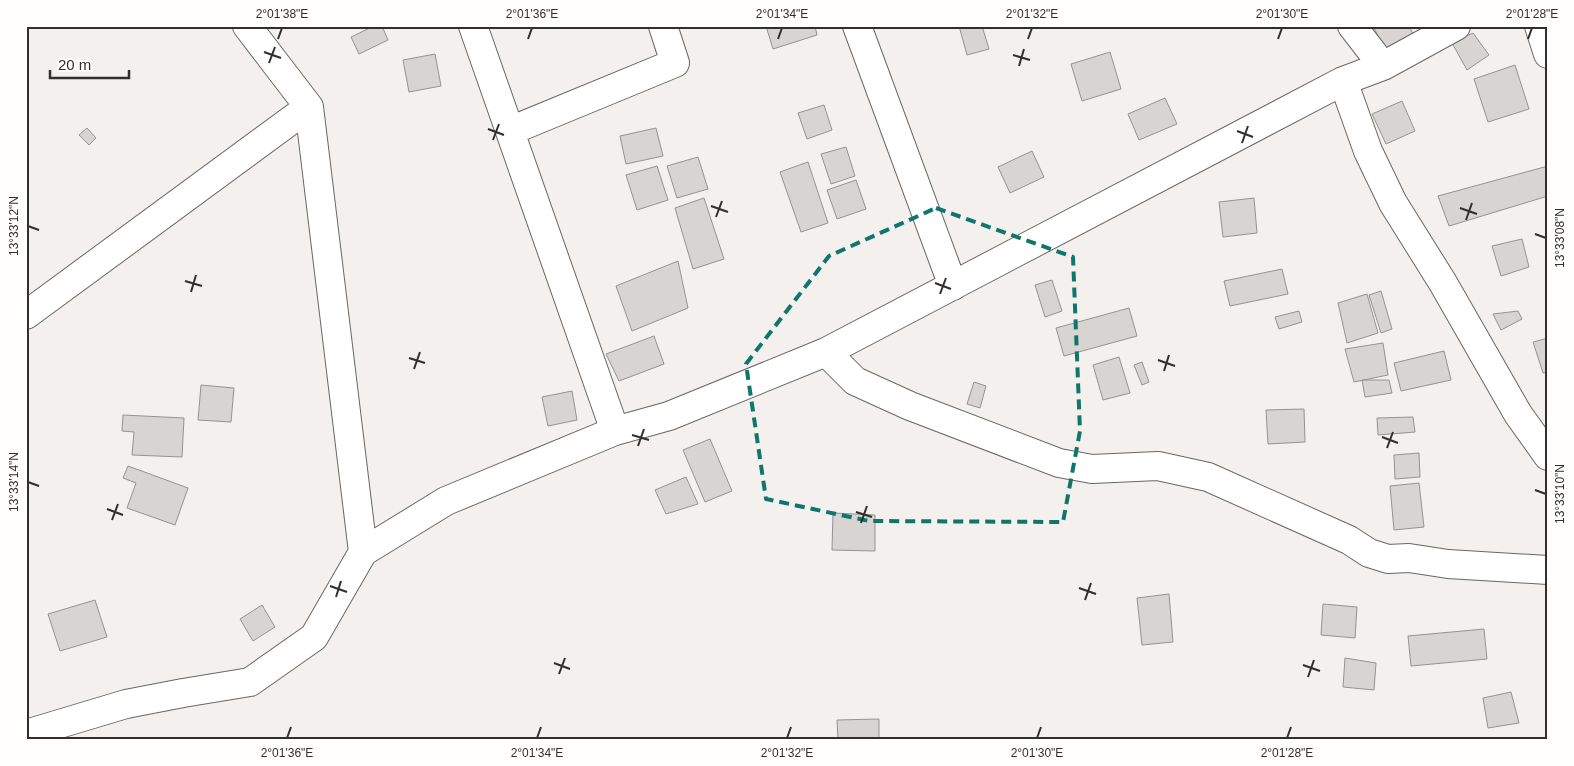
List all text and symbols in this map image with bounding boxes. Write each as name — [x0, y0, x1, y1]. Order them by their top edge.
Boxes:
text: 2°01'38"E — [256, 7, 308, 21]
text: 2°01'36"E — [506, 7, 558, 21]
text: 2°01'34"E — [756, 7, 808, 21]
text: 2°01'32"E — [1006, 7, 1058, 21]
text: 2°01'30"E — [1256, 7, 1308, 21]
text: 2°01'28"E — [1506, 7, 1558, 21]
scale bar — [50, 48, 129, 80]
text: 20 m — [58, 56, 91, 73]
text: 13°33'12"N — [7, 196, 21, 256]
text: 13°33'08"N — [1553, 208, 1567, 268]
text: 13°33'14"N — [7, 452, 21, 512]
text: 13°33'10"N — [1553, 464, 1567, 524]
text: 2°01'36"E — [261, 746, 313, 760]
text: 2°01'34"E — [511, 746, 563, 760]
text: 2°01'32"E — [761, 746, 813, 760]
text: 2°01'30"E — [1011, 746, 1063, 760]
text: 2°01'28"E — [1261, 746, 1313, 760]

